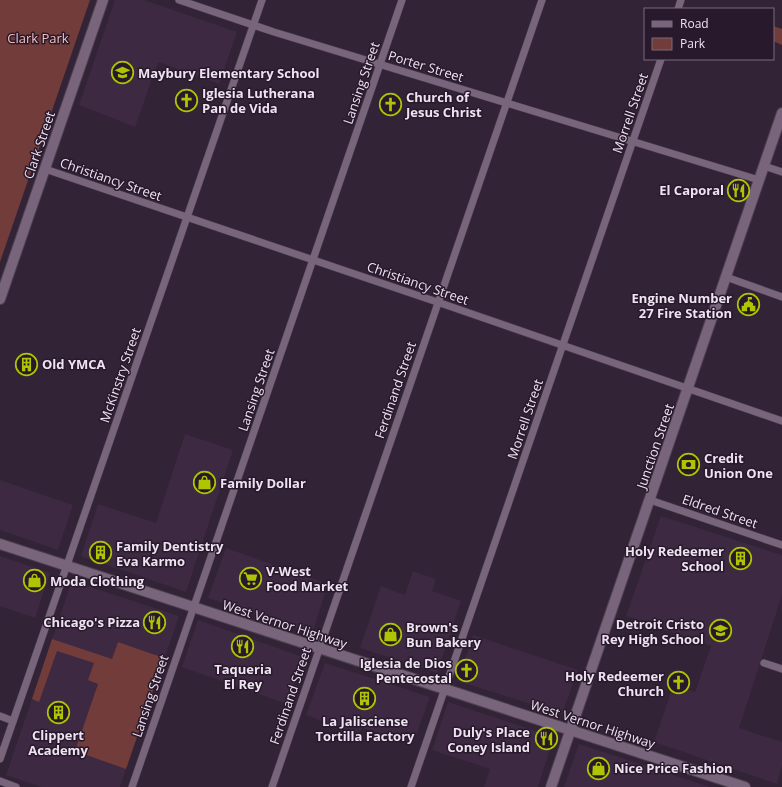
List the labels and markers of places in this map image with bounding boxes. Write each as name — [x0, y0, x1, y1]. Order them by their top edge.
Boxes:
school or university icon: Maybury Elementary School — [109, 60, 135, 86]
place label: Maybury Elementary School — [138, 64, 320, 82]
place label: Iglesia Lutherana Pan de Vida — [202, 84, 315, 117]
church icon: Iglesia Lutherana Pan de Vida — [173, 87, 199, 113]
place label: Church of Jesus Christ — [405, 88, 482, 121]
church icon: Church of Jesus Christ — [377, 91, 403, 117]
restaurant icon: El Caporal — [726, 177, 752, 203]
place label: El Caporal — [659, 181, 724, 199]
place label: Engine Number 27 Fire Station — [632, 289, 732, 322]
public building icon: Engine Number 27 Fire Station — [735, 292, 761, 318]
building icon: Old YMCA — [14, 351, 40, 377]
place label: Old YMCA — [42, 355, 106, 373]
place label: Credit Union One — [704, 449, 773, 482]
bank icon: Credit Union One — [675, 452, 701, 478]
shop icon: Family Dollar — [192, 470, 218, 496]
place label: Family Dollar — [220, 474, 306, 492]
place label: Family Dentistry Eva Karmo — [116, 537, 224, 570]
building icon: Family Dentistry Eva Karmo — [88, 540, 114, 566]
place label: Holy Redeemer School — [625, 542, 724, 575]
building icon: Holy Redeemer School — [727, 545, 753, 571]
place label: V-West Food Market — [266, 562, 349, 595]
supermarket icon: V-West Food Market — [238, 565, 264, 591]
shop icon: Moda Clothing — [21, 568, 47, 594]
place label: Moda Clothing — [50, 572, 145, 590]
restaurant icon: Chicago's Pizza — [142, 609, 168, 635]
place label: Chicago's Pizza — [43, 613, 140, 631]
place label: Detroit Cristo Rey High School — [601, 615, 704, 648]
place label: Brown's Bun Bakery — [406, 618, 481, 651]
school or university icon: Detroit Cristo Rey High School — [707, 618, 733, 644]
shop icon: Brown's Bun Bakery — [378, 621, 404, 647]
restaurant icon: Taqueria El Rey — [230, 634, 256, 660]
place label: Iglesia de Dios Pentecostal — [360, 654, 452, 687]
church icon: Iglesia de Dios Pentecostal — [454, 657, 480, 683]
place label: Taqueria El Rey — [214, 660, 272, 693]
place label: Holy Redeemer Church — [565, 667, 664, 700]
church icon: Holy Redeemer Church — [666, 670, 692, 696]
building icon: La Jalisciense Tortilla Factory — [352, 686, 378, 712]
building icon: Clippert Academy — [45, 700, 71, 726]
place label: La Jalisciense Tortilla Factory — [316, 712, 415, 745]
place label: Duly's Place Coney Island — [447, 723, 530, 756]
place label: Clippert Academy — [28, 726, 88, 759]
restaurant icon: Duly's Place Coney Island — [533, 726, 559, 752]
shop icon: Nice Price Fashion — [586, 755, 612, 781]
place label: Nice Price Fashion — [614, 759, 733, 777]

